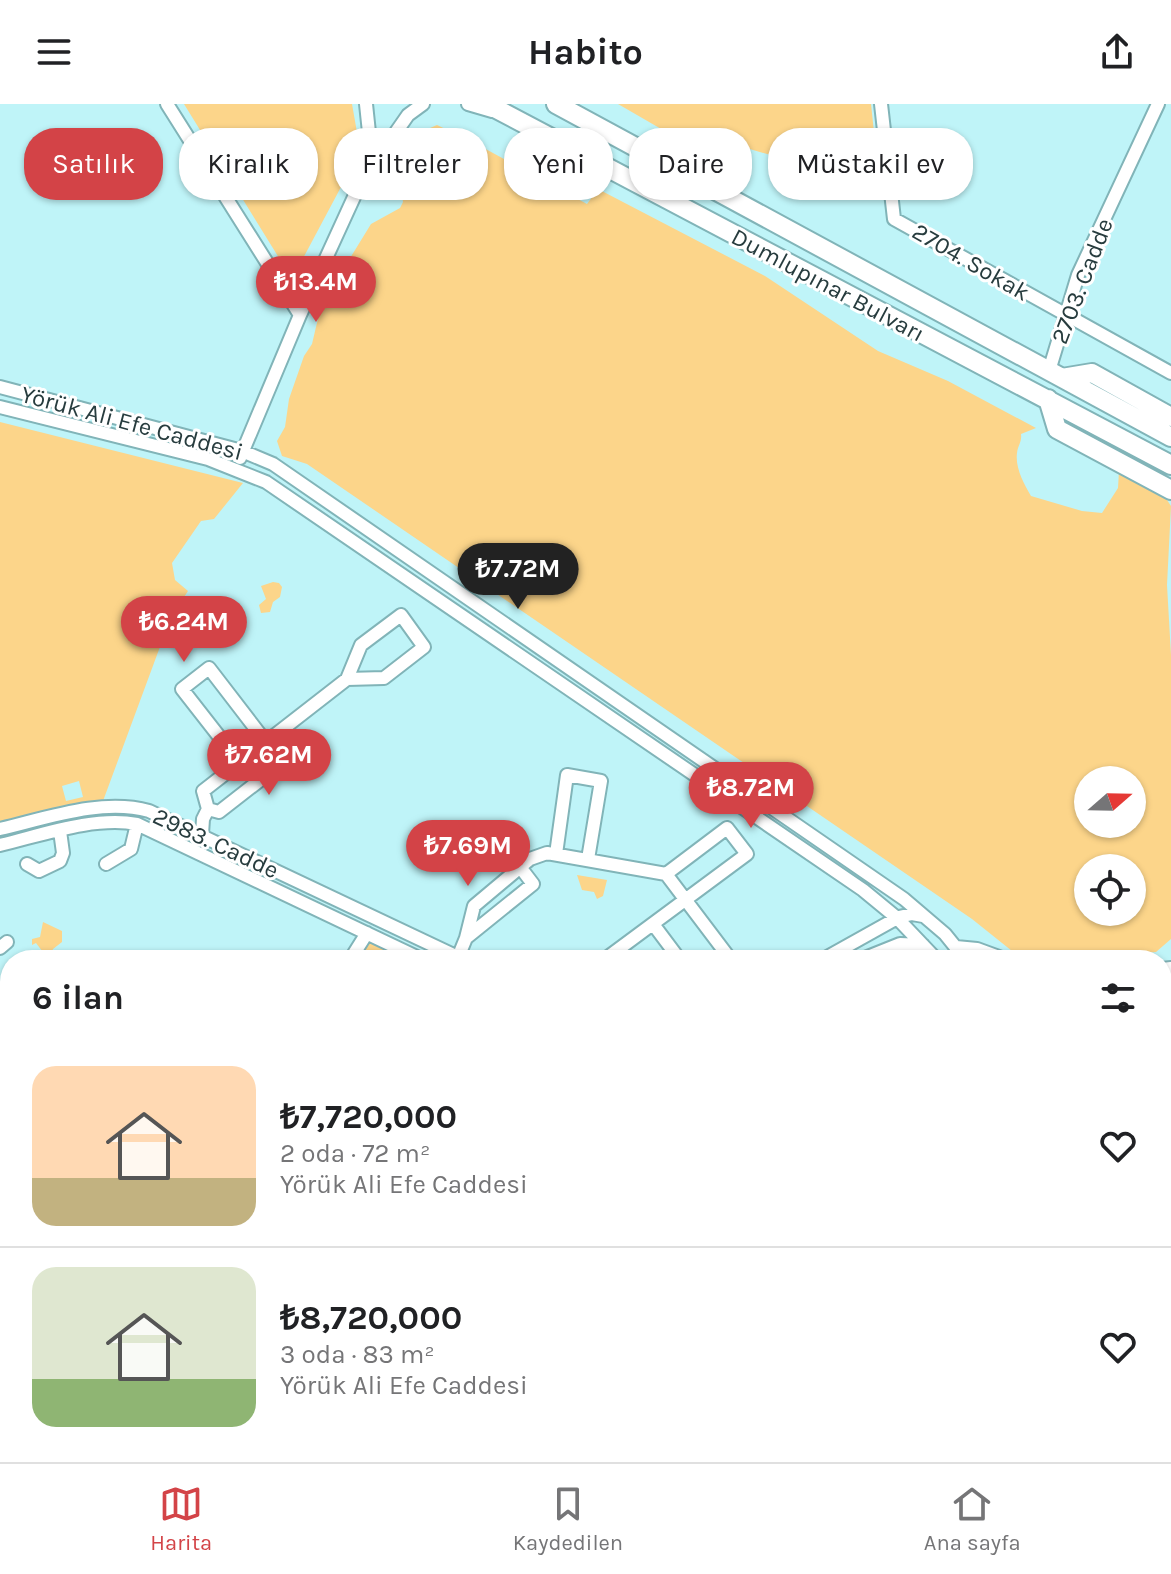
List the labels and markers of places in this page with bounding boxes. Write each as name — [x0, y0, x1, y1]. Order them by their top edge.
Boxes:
pin: ₺13.4M — [251, 256, 381, 324]
pin: ₺7.72M — [453, 543, 583, 611]
pin: ₺6.24M — [119, 596, 249, 664]
pin: ₺7.62M — [204, 729, 334, 797]
pin: ₺8.72M — [686, 762, 816, 830]
pin: ₺7.69M — [403, 820, 533, 888]

